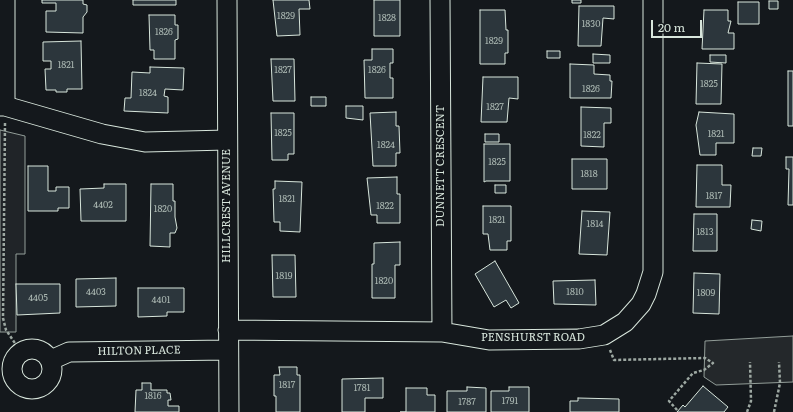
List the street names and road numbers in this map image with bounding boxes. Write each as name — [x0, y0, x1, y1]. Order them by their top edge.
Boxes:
street label: DUNNETT CRESCENT — [434, 105, 448, 227]
street label: HILLCREST AVENUE — [220, 149, 234, 263]
street label: PENSHURST ROAD — [481, 331, 585, 345]
street label: HILTON PLACE — [97, 344, 181, 358]

